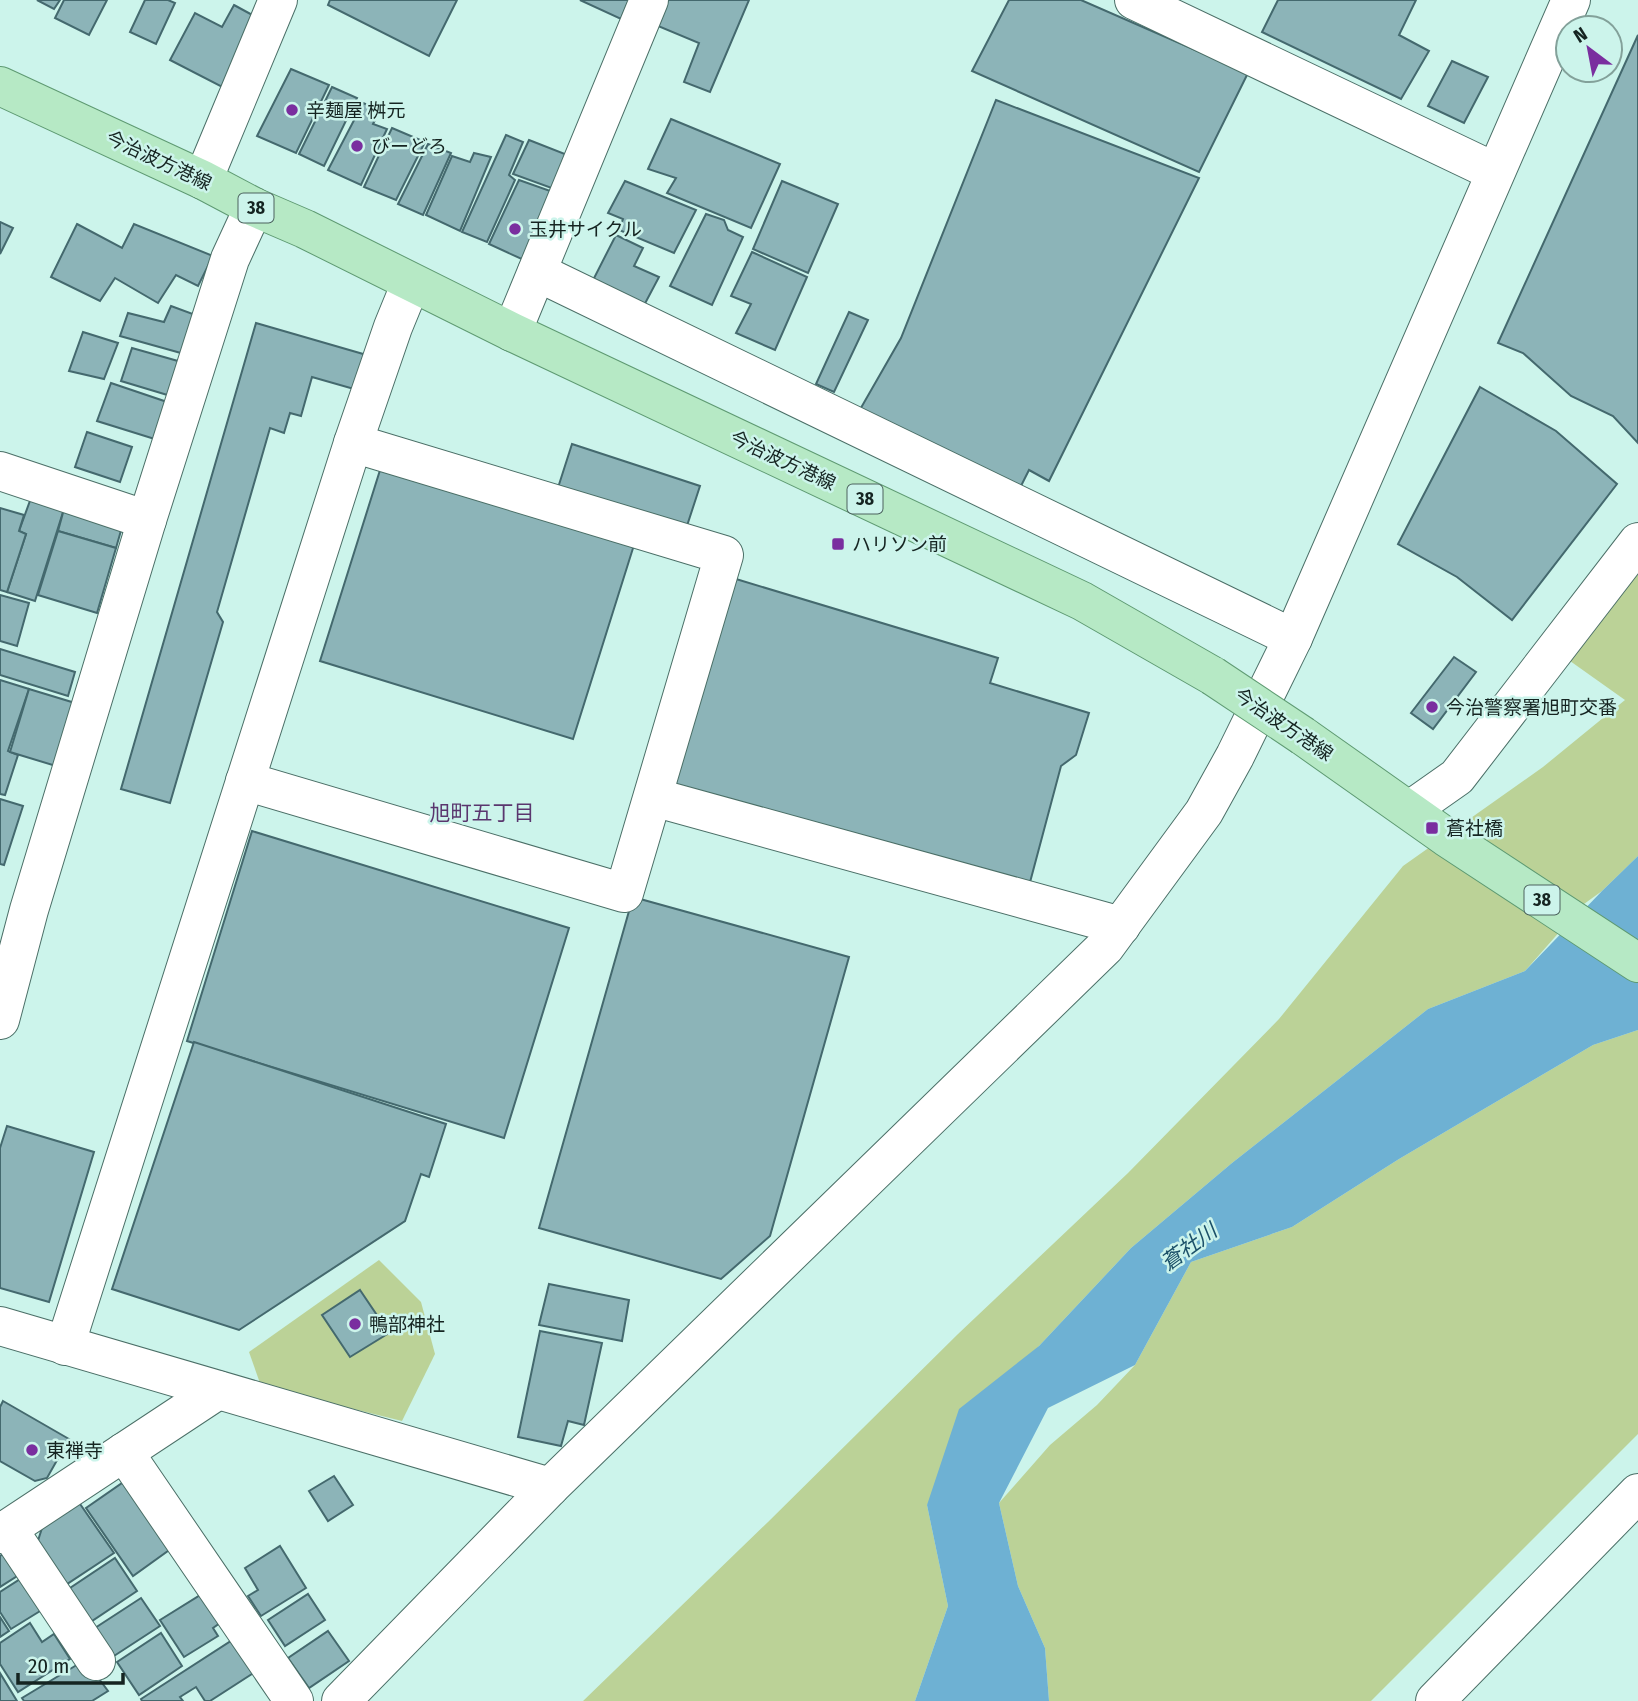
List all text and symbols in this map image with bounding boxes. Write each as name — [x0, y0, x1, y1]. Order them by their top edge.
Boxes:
north arrow — [1554, 14, 1624, 84]
text: N — [1569, 22, 1591, 48]
place label: 辛麺屋 桝元 — [306, 99, 405, 122]
marker: 辛麺屋 桝元 — [284, 102, 300, 118]
street label: 今治波方港線 — [102, 126, 215, 195]
place label: びーどろ — [371, 135, 447, 158]
marker: びーどろ — [349, 138, 365, 154]
road number: 38 — [238, 194, 274, 223]
place label: 玉井サイクル — [529, 218, 642, 241]
marker: 玉井サイクル — [507, 221, 523, 237]
street label: 今治波方港線 — [726, 426, 839, 495]
road number: 38 — [848, 485, 882, 514]
place label: ハリソン前 — [852, 533, 947, 556]
marker: ハリソン前 — [830, 536, 846, 552]
street label: 今治波方港線 — [1230, 683, 1337, 766]
place label: 今治警察署旭町交番 — [1446, 696, 1617, 719]
marker: 今治警察署旭町交番 — [1424, 699, 1440, 715]
district label: 旭町五丁目 — [430, 800, 535, 826]
place label: 蒼社橋 — [1446, 817, 1503, 840]
marker: 蒼社橋 — [1424, 820, 1440, 836]
road number: 38 — [1524, 886, 1560, 915]
water label: 蒼社川 — [1156, 1217, 1224, 1276]
place label: 鴨部神社 — [369, 1313, 445, 1336]
marker: 鴨部神社 — [347, 1316, 363, 1332]
place label: 東禅寺 — [46, 1439, 103, 1462]
marker: 東禅寺 — [24, 1442, 40, 1458]
scale bar — [18, 1642, 122, 1686]
text: 20 m — [28, 1653, 69, 1679]

